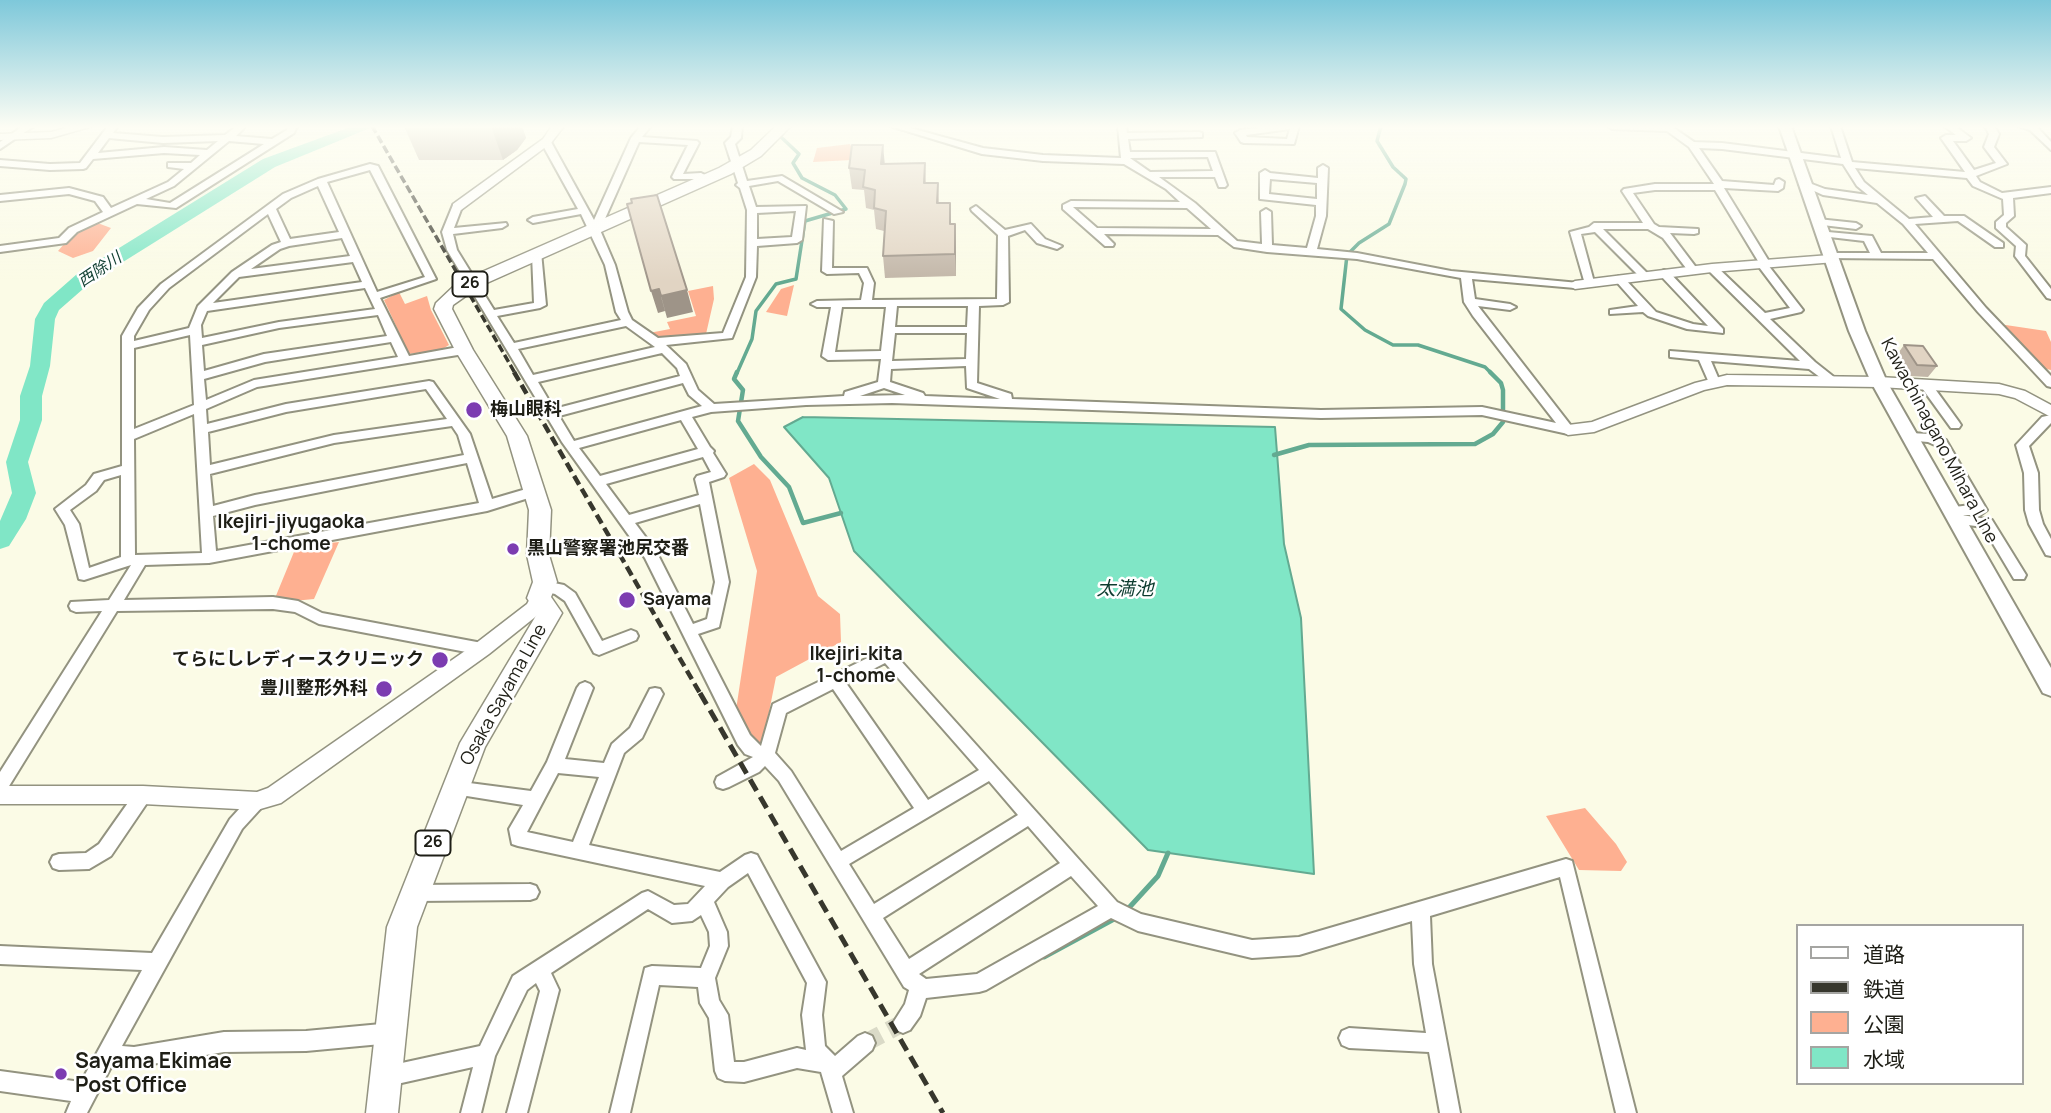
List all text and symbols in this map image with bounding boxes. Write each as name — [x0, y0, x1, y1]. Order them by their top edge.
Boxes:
water label: 西除川 — [75, 249, 125, 291]
road number: 26 — [452, 272, 488, 296]
street label: Kawachinagano Mihara Line — [1876, 335, 2002, 547]
place label: 梅山眼科 — [490, 399, 562, 421]
marker: 梅山眼科 — [464, 400, 484, 420]
district label: Ikejiri-jiyugaoka 1-chome — [217, 512, 365, 556]
place label: 黒山警察署池尻交番 — [527, 538, 689, 560]
marker: 黒山警察署池尻交番 — [505, 541, 521, 557]
water label: 太満池 — [1097, 579, 1153, 601]
place label: Sayama — [643, 589, 711, 611]
marker: Sayama — [617, 590, 637, 610]
street label: Osaka Sayama Line — [456, 621, 552, 769]
district label: Ikejiri-kita 1-chome — [809, 644, 903, 688]
place label: てらにしレディースクリニック — [172, 649, 424, 671]
marker: てらにしレディースクリニック — [430, 650, 450, 670]
place label: 豊川整形外科 — [260, 678, 368, 700]
marker: 豊川整形外科 — [374, 679, 394, 699]
road number: 26 — [416, 830, 450, 856]
legend — [1796, 924, 2023, 1085]
text: 道路 — [1863, 940, 1905, 968]
text: 鉄道 — [1863, 975, 1905, 1003]
text: 公園 — [1863, 1010, 1905, 1038]
text: 水域 — [1863, 1045, 1905, 1073]
place label: Sayama Ekimae Post Office — [75, 1049, 232, 1099]
marker: Sayama Ekimae Post Office — [53, 1066, 69, 1082]

